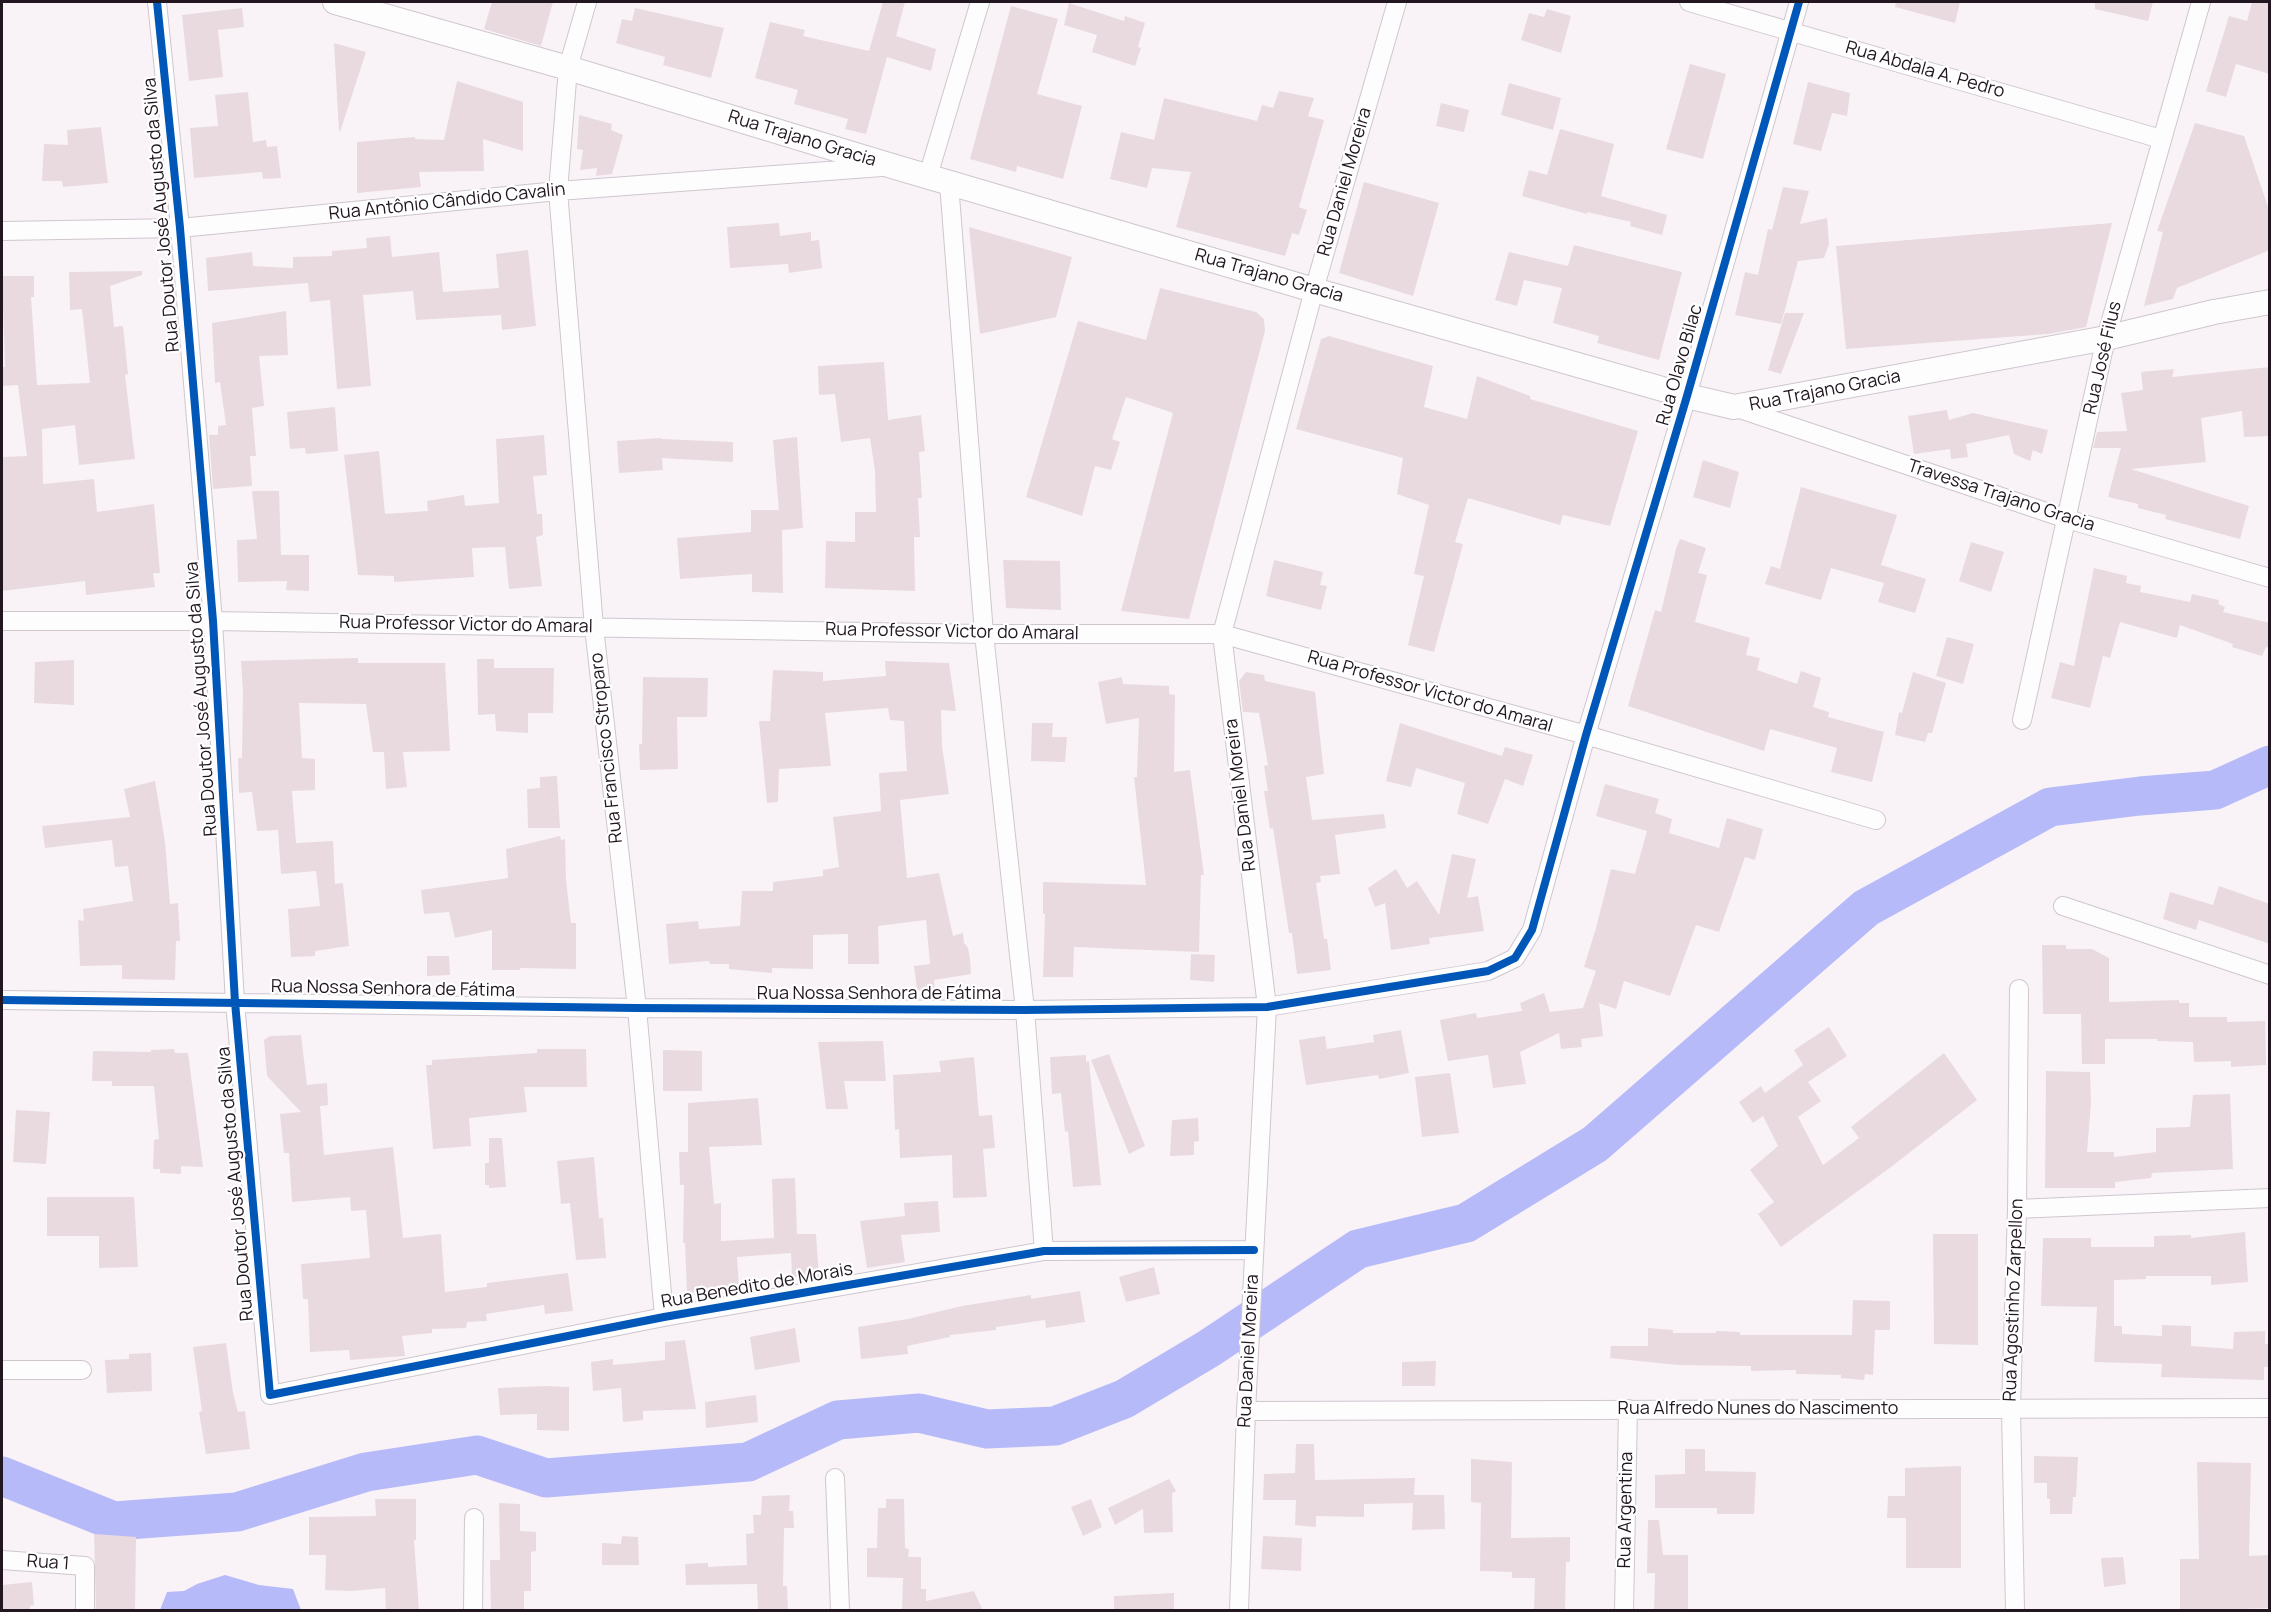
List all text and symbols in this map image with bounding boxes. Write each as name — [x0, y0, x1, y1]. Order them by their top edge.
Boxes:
street label: Rua Abdala A. Pedro — [1843, 37, 2007, 103]
street label: Rua Doutor José Augusto da Silva — [139, 77, 185, 353]
street label: Rua Daniel Moreira — [1313, 105, 1377, 259]
street label: Rua Trajano Gracia — [725, 106, 879, 172]
street label: Rua Antônio Cândido Cavalin — [328, 179, 566, 225]
street label: Rua Trajano Gracia — [1192, 244, 1346, 308]
street label: Rua José Filus — [2079, 299, 2127, 417]
street label: Rua Olavo Bilac — [1652, 302, 1708, 428]
street label: Rua Trajano Gracia — [1747, 366, 1903, 416]
street label: Travessa Trajano Gracia — [1905, 456, 2097, 536]
street label: Rua Doutor José Augusto da Silva — [182, 561, 222, 837]
street label: Rua Professor Victor do Amaral — [339, 612, 593, 638]
street label: Rua Professor Victor do Amaral — [825, 619, 1079, 645]
street label: Rua Professor Victor do Amaral — [1305, 647, 1555, 737]
street label: Rua Francisco Stroparo — [586, 652, 628, 844]
street label: Rua Daniel Moreira — [1221, 717, 1261, 873]
street label: Rua Nossa Senhora de Fátima — [271, 976, 515, 1002]
street label: Rua Nossa Senhora de Fátima — [757, 983, 1001, 1005]
street label: Rua Doutor José Augusto da Silva — [213, 1046, 259, 1322]
street label: Rua Agostinho Zarpellon — [2000, 1198, 2028, 1402]
street label: Rua Benedito de Morais — [659, 1258, 855, 1314]
street label: Rua Daniel Moreira — [1234, 1274, 1264, 1428]
street label: Rua Alfredo Nunes do Nascimento — [1618, 1398, 1898, 1420]
street label: Rua Argentina — [1614, 1451, 1638, 1569]
street label: Rua 1 — [26, 1551, 70, 1575]

